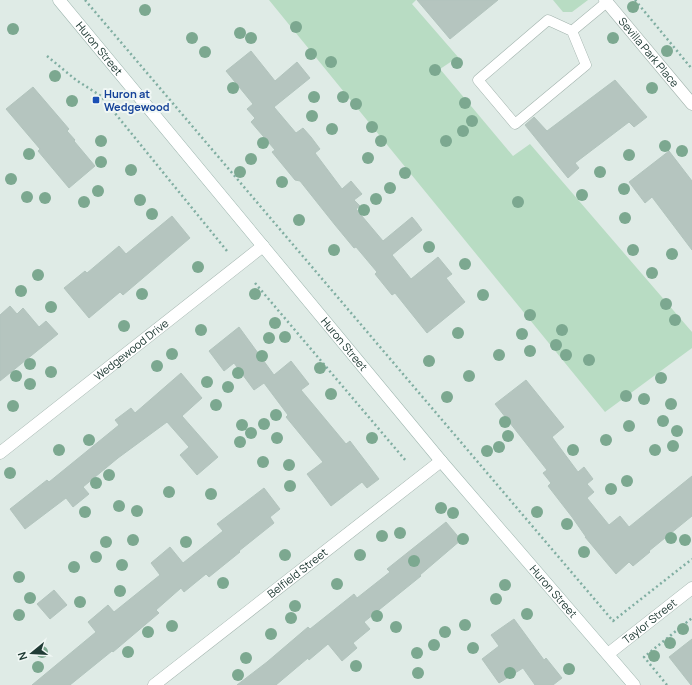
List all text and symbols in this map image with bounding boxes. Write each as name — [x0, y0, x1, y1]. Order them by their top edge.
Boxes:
street label: Sevilla Park Place — [615, 14, 683, 90]
street label: Huron Street — [73, 18, 126, 78]
place label: Huron at Wedgewood — [104, 86, 170, 114]
marker: Huron at Wedgewood — [91, 95, 101, 105]
street label: Huron Street — [318, 314, 371, 374]
street label: Wedgewood Drive — [90, 315, 172, 383]
street label: Belfield Street — [264, 544, 330, 601]
street label: Huron Street — [527, 561, 581, 621]
street label: Taylor Street — [619, 595, 680, 647]
north arrow — [12, 633, 52, 673]
text: N — [14, 650, 30, 662]

